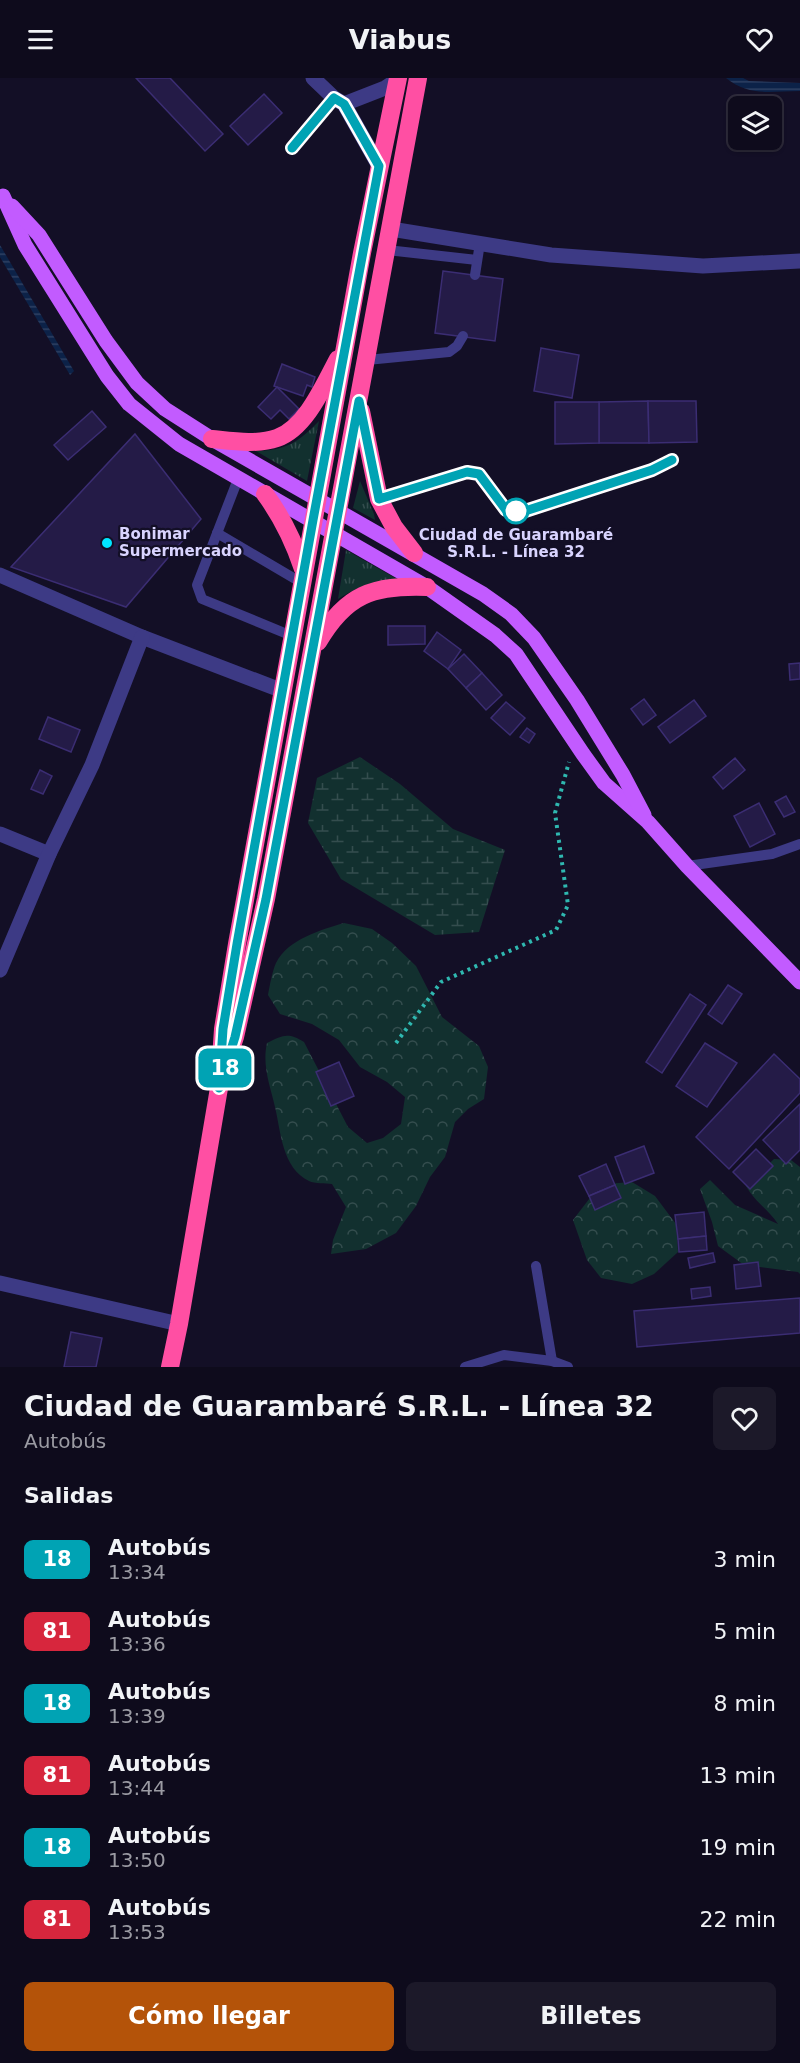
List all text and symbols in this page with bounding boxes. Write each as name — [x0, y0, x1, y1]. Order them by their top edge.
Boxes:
icon: menu — [24, 23, 57, 56]
icon: heart — [743, 23, 776, 56]
text: Viabus — [349, 24, 451, 55]
map controls — [728, 96, 782, 150]
button: layers — [728, 96, 782, 150]
marker: Ciudad de Guarambaré S.R.L. - Línea 32 — [503, 498, 529, 524]
place label: Bonimar Supermercado — [119, 525, 242, 560]
place label: Ciudad de Guarambaré S.R.L. - Línea 32 — [419, 526, 613, 561]
marker: Bonimar Supermercado — [100, 536, 114, 550]
line badge: 18 — [198, 1048, 252, 1088]
text: 18 — [210, 1056, 240, 1080]
button: heart — [713, 1387, 776, 1450]
text: Ciudad de Guarambaré S.R.L. - Línea 32 — [24, 1390, 654, 1423]
text: Autobús — [24, 1429, 106, 1453]
text: Salidas — [24, 1483, 113, 1508]
text: Autobús — [108, 1535, 211, 1560]
text: 18 — [42, 1547, 72, 1571]
text: 3 min — [714, 1547, 776, 1572]
text: 13:34 — [108, 1560, 166, 1584]
text: Autobús — [108, 1607, 211, 1632]
text: 81 — [42, 1619, 72, 1643]
text: 5 min — [714, 1619, 776, 1644]
text: 13:36 — [108, 1632, 166, 1656]
text: Autobús — [108, 1679, 211, 1704]
text: 18 — [42, 1691, 72, 1715]
text: 8 min — [714, 1691, 776, 1716]
text: 13:39 — [108, 1704, 166, 1728]
text: Autobús — [108, 1751, 211, 1776]
text: 81 — [42, 1763, 72, 1787]
text: 13 min — [700, 1763, 776, 1788]
text: 13:44 — [108, 1776, 166, 1800]
text: Autobús — [108, 1823, 211, 1848]
text: 18 — [42, 1835, 72, 1859]
text: 19 min — [700, 1835, 776, 1860]
text: 13:50 — [108, 1848, 166, 1872]
text: Autobús — [108, 1895, 211, 1920]
text: 81 — [42, 1907, 72, 1931]
text: 22 min — [700, 1907, 776, 1932]
text: 13:53 — [108, 1920, 166, 1944]
button: Cómo llegar — [24, 1982, 394, 2051]
button: Billetes — [406, 1982, 776, 2051]

